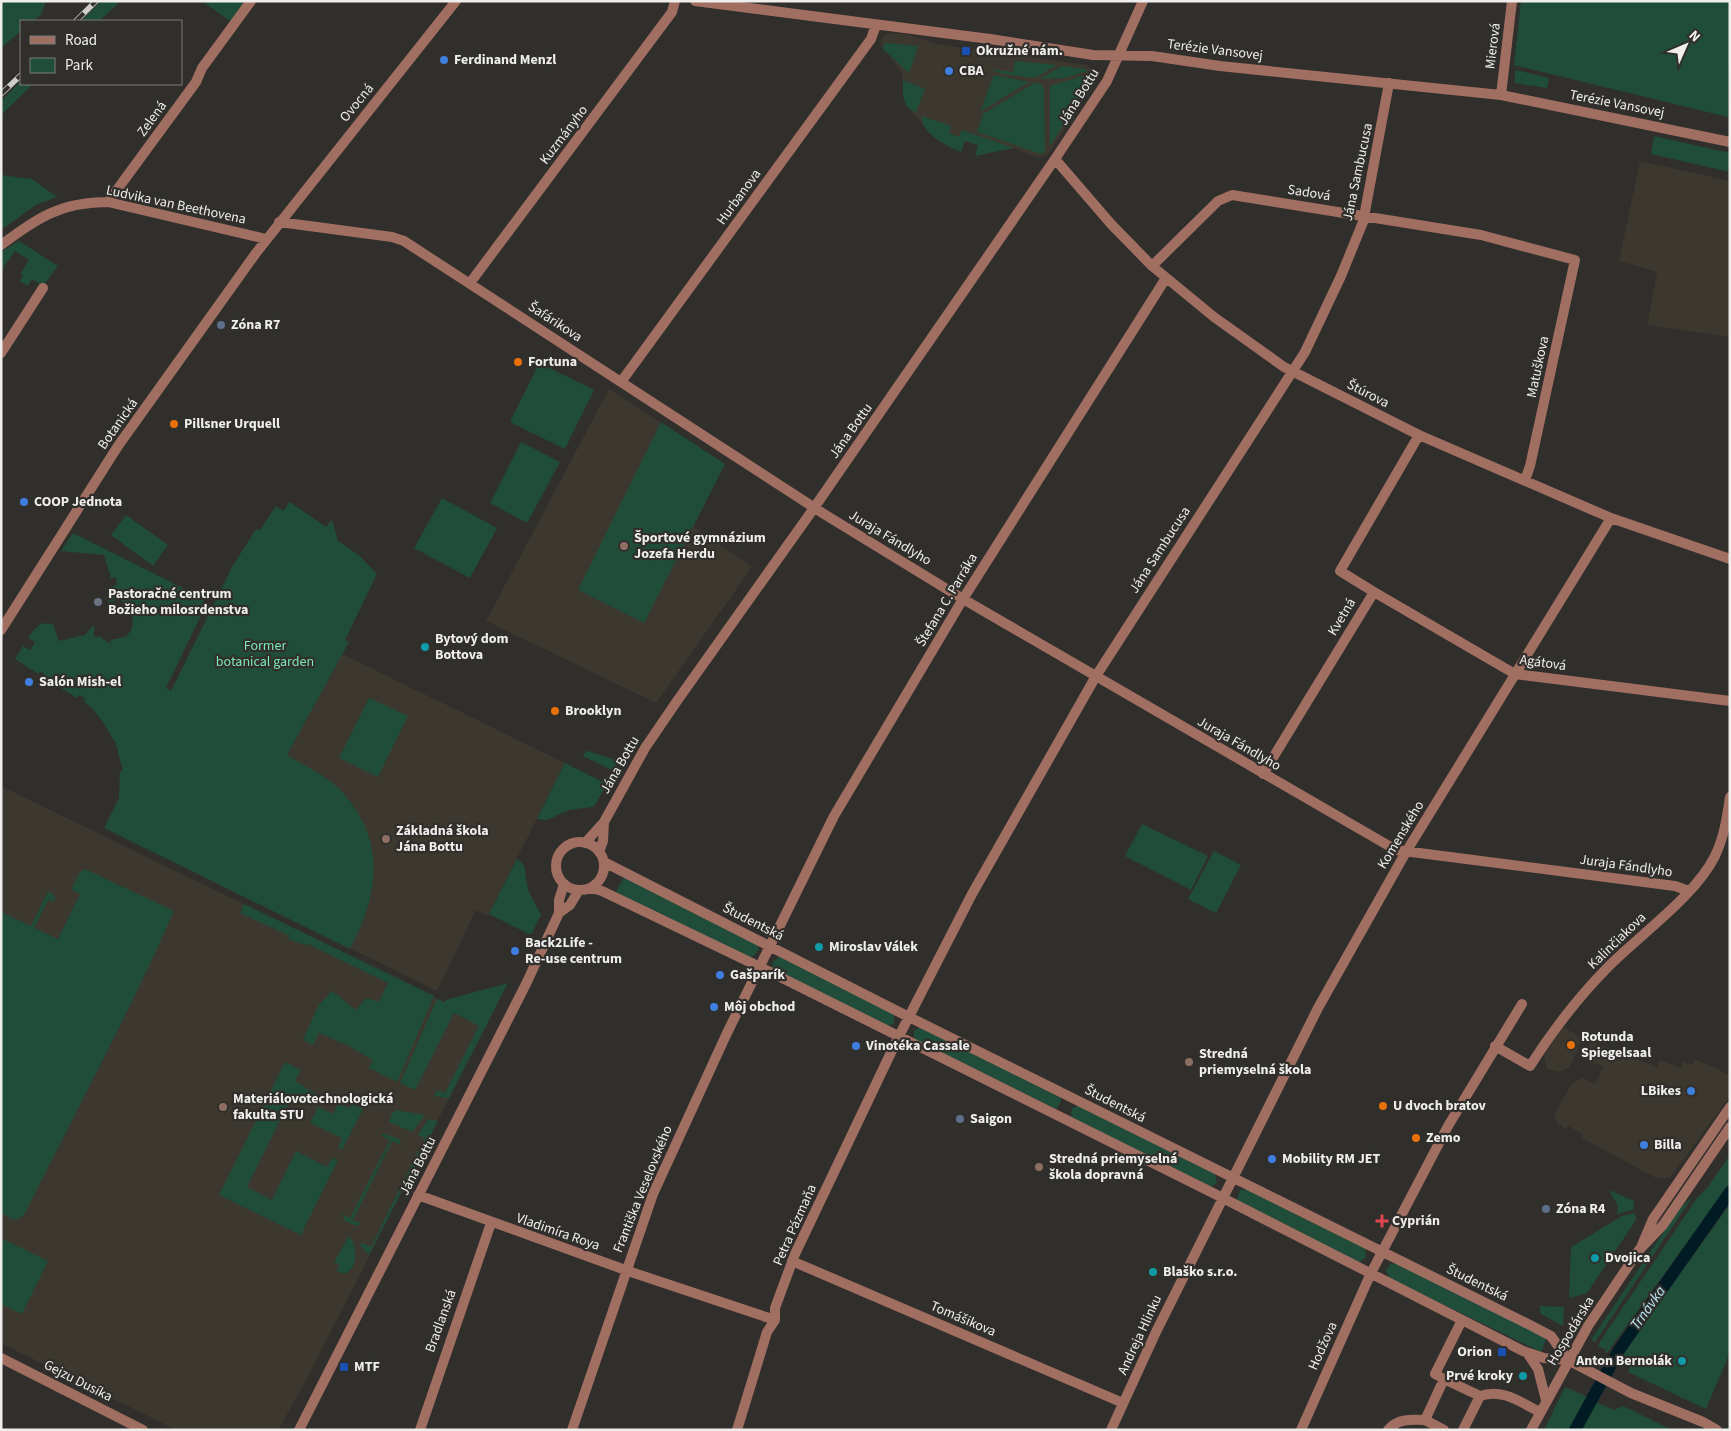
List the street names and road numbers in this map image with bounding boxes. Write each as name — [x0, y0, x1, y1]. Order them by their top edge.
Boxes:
street label: Mierová — [1480, 22, 1506, 70]
street label: Terézie Vansovej — [1166, 34, 1264, 66]
street label: Jána Bottu — [1054, 65, 1104, 129]
street label: Ovocná — [335, 79, 379, 127]
street label: Terézie Vansovej — [1568, 85, 1666, 123]
street label: Zelená — [132, 97, 172, 141]
street label: Kuzmányho — [535, 101, 593, 169]
street label: Jána Sambucusa — [1338, 121, 1378, 223]
street label: Hurbanova — [712, 165, 766, 229]
street label: Ludvika van Beethovena — [104, 180, 248, 230]
street label: Sadová — [1286, 180, 1332, 206]
street label: Šafárikova — [524, 297, 586, 347]
street label: Matuškova — [1522, 334, 1554, 400]
street label: Štúrova — [1343, 375, 1393, 413]
street label: Botanická — [93, 394, 143, 454]
street label: Jána Bottu — [825, 399, 877, 463]
street label: Jána Sambucusa — [1124, 503, 1196, 597]
street label: Juraja Fándlyho — [845, 505, 935, 571]
street label: Štefana C. Parráka — [911, 549, 983, 651]
street label: Kvetná — [1323, 594, 1361, 640]
street label: Agátová — [1518, 650, 1568, 676]
street label: Juraja Fándlyho — [1194, 712, 1284, 776]
street label: Jána Bottu — [595, 732, 645, 798]
street label: Komenského — [1373, 797, 1429, 873]
street label: Juraja Fándlyho — [1578, 850, 1674, 882]
street label: Študentská — [719, 898, 787, 946]
street label: Kalinčiakova — [1583, 908, 1651, 974]
street label: Študentská — [1081, 1080, 1149, 1128]
street label: Františka Veselovského — [608, 1122, 678, 1256]
street label: Jána Bottu — [395, 1133, 441, 1199]
street label: Petra Pázmaňa — [768, 1181, 822, 1269]
street label: Vladimíra Roya — [514, 1208, 602, 1256]
street label: Študentská — [1443, 1260, 1511, 1306]
street label: Bradlanská — [420, 1287, 462, 1355]
street label: Andreja Hlinku — [1113, 1292, 1167, 1378]
street label: Hospodárska — [1543, 1293, 1599, 1369]
street label: Tomášikova — [927, 1296, 999, 1342]
street label: Hodžova — [1303, 1319, 1343, 1373]
street label: Gejzu Dusíka — [40, 1355, 116, 1407]

